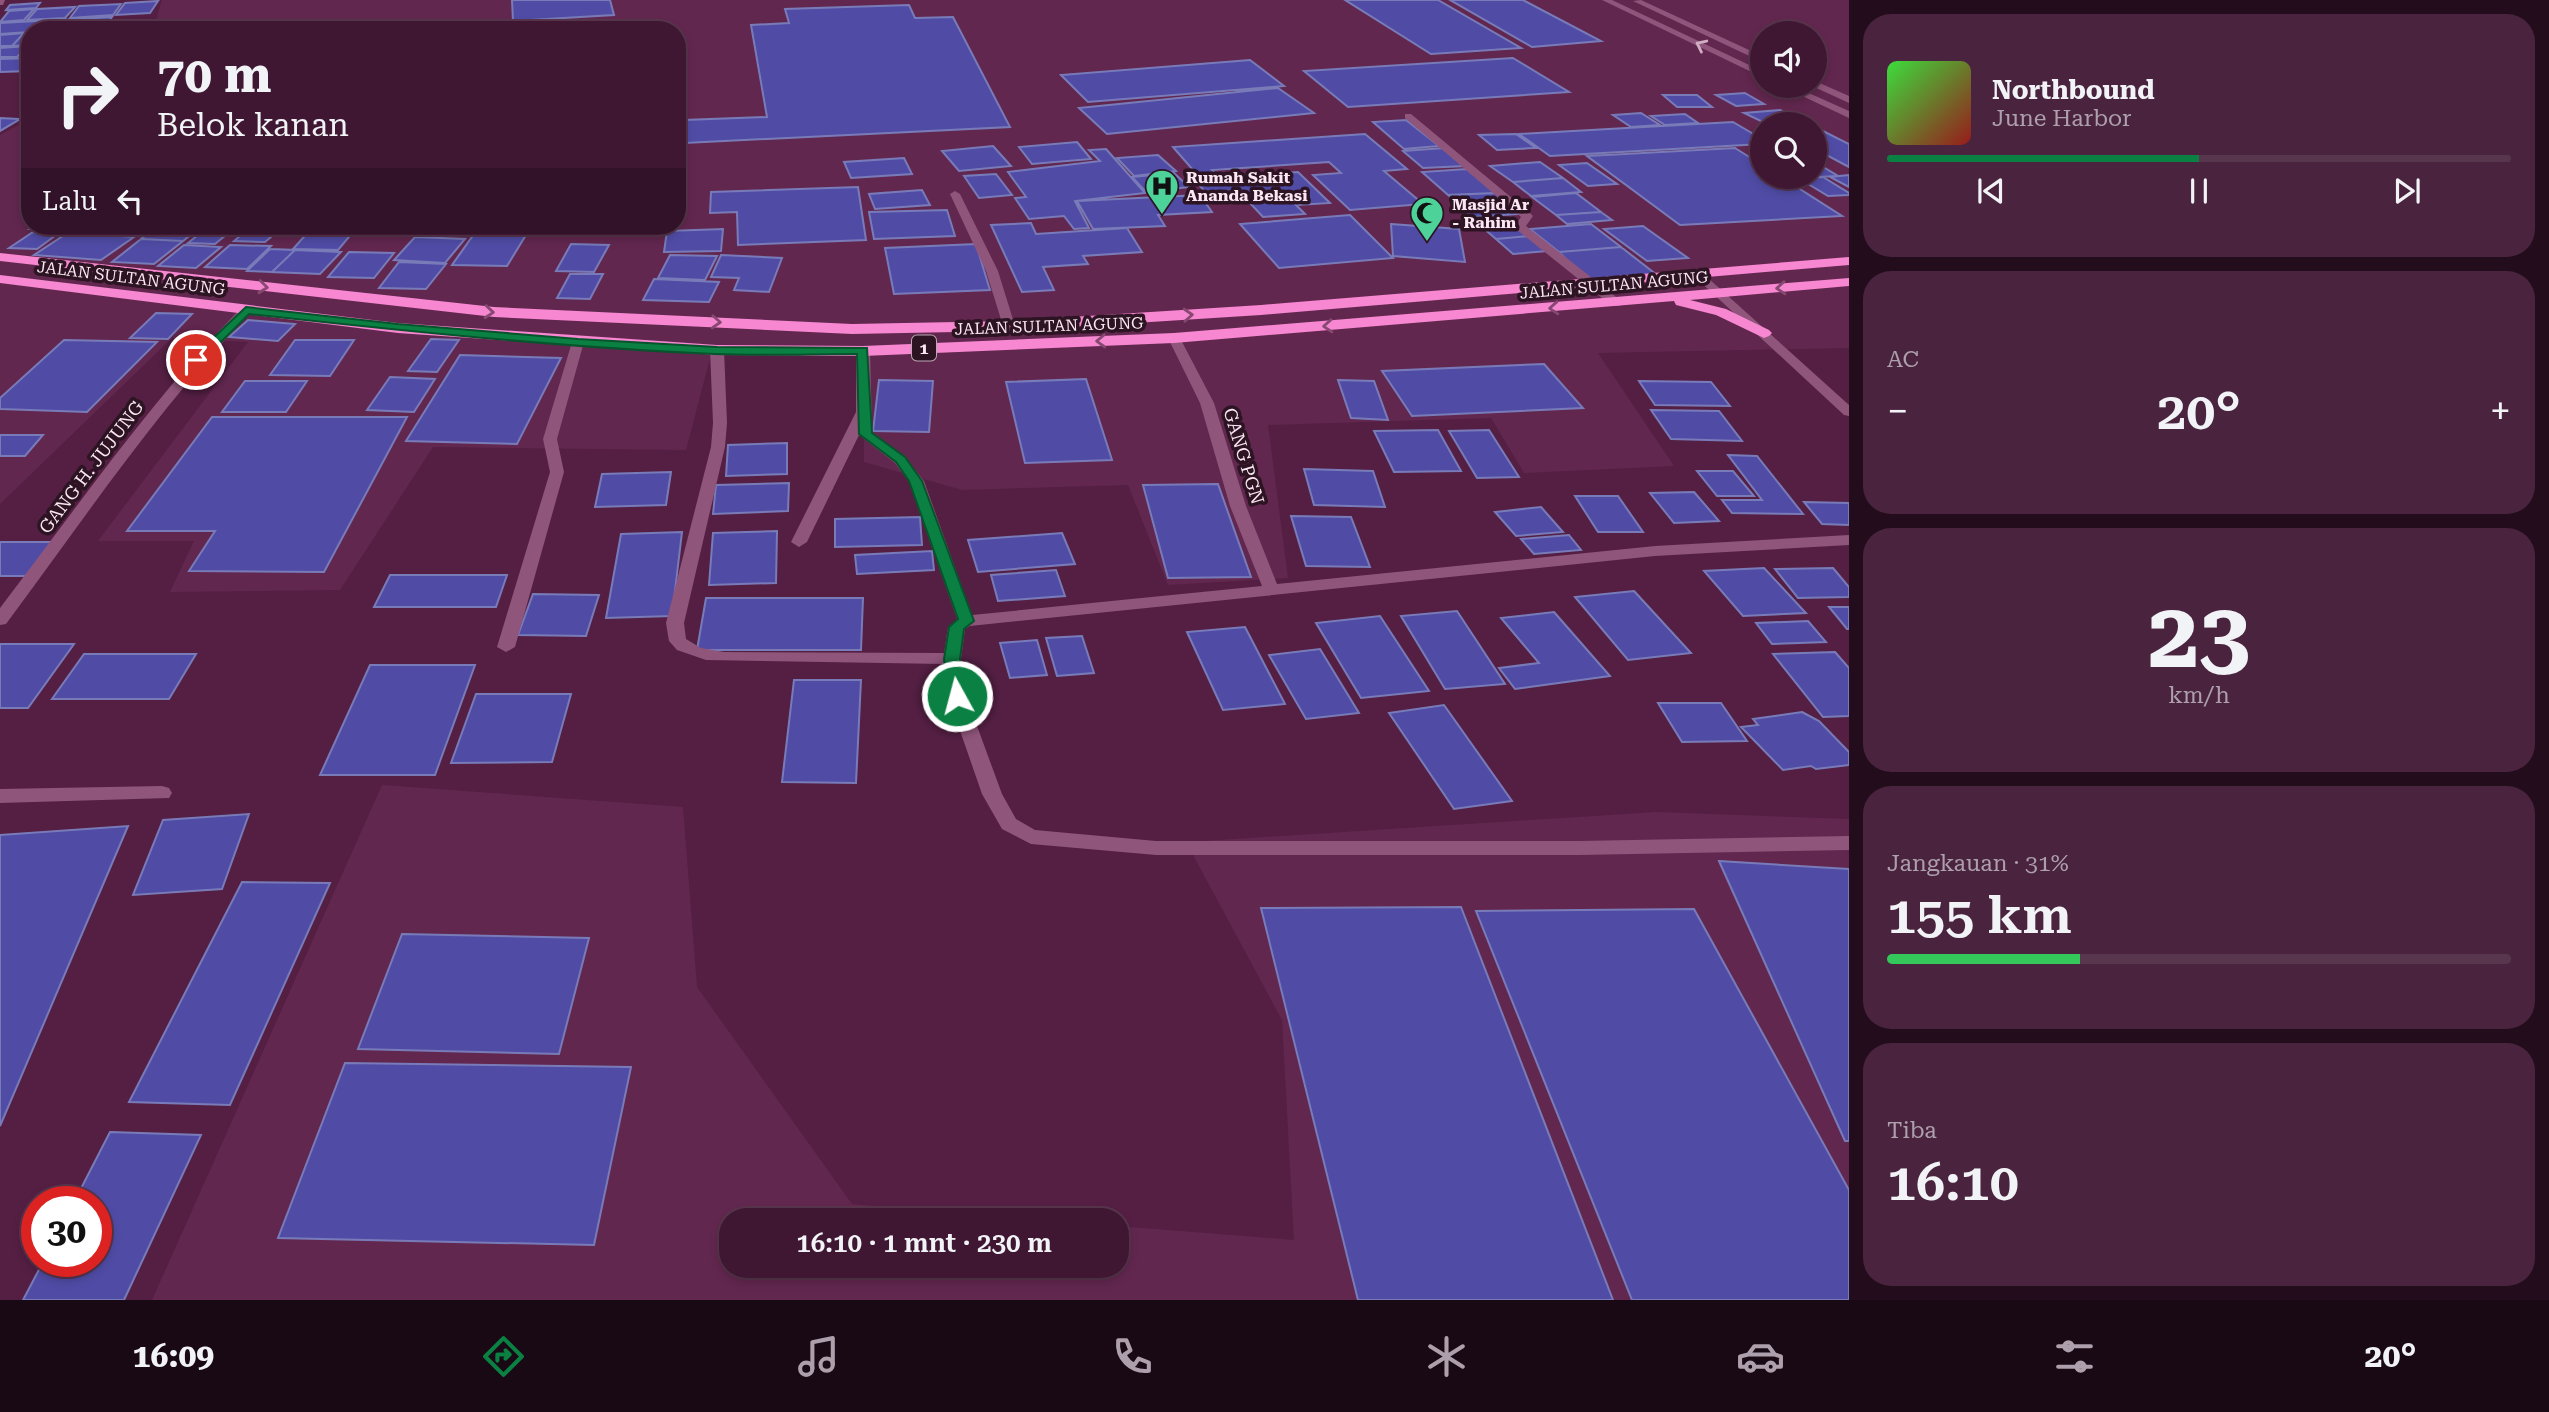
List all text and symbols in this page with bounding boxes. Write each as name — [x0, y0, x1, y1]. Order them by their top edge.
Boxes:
map controls — [1750, 21, 1827, 189]
button: sound — [1750, 21, 1827, 98]
one-way arrow — [1696, 39, 1708, 53]
text: 70 m — [157, 47, 272, 104]
icon: right — [42, 49, 133, 140]
text: Northbound — [1992, 75, 2155, 105]
text: June Harbor — [1992, 105, 2132, 132]
text: Belok kanan — [157, 106, 349, 144]
button: search — [1750, 112, 1827, 189]
hospital icon: Rumah Sakit Ananda Bekasi — [1143, 167, 1181, 216]
place label: Rumah Sakit Ananda Bekasi — [1186, 168, 1308, 205]
icon: previous — [1972, 172, 2010, 210]
icon: pause — [2180, 172, 2218, 210]
icon: next — [2388, 172, 2426, 210]
icon: left — [111, 182, 149, 220]
text: Lalu — [42, 186, 97, 216]
mosque icon: Masjid Ar - Rahim — [1408, 194, 1446, 243]
place label: Masjid Ar - Rahim — [1452, 195, 1529, 232]
street label: JALAN SULTAN AGUNG — [36, 257, 227, 299]
street label: JALAN SULTAN AGUNG — [1519, 267, 1710, 303]
one-way arrow — [257, 279, 268, 294]
one-way arrow — [1775, 281, 1786, 296]
one-way arrow — [1549, 300, 1560, 315]
one-way arrow — [483, 304, 495, 319]
one-way arrow — [1183, 308, 1194, 323]
street label: JALAN SULTAN AGUNG — [954, 313, 1144, 339]
one-way arrow — [711, 314, 722, 329]
one-way arrow — [1322, 318, 1333, 333]
pin — [166, 330, 226, 390]
one-way arrow — [1095, 334, 1106, 349]
road number: 1 — [912, 336, 936, 360]
icon: arrive — [177, 341, 215, 379]
text: AC — [1887, 346, 1919, 373]
text: 20° — [2157, 381, 2241, 442]
text: − — [1887, 389, 1908, 433]
text: + — [2490, 389, 2511, 433]
street label: GANG H. JUJUNG — [34, 397, 148, 537]
street label: GANG PGN — [1219, 405, 1269, 507]
text: 23 — [2148, 583, 2250, 689]
position arrow — [920, 659, 994, 733]
text: km/h — [2168, 682, 2230, 709]
text: Jangkauan · 31% — [1887, 850, 2069, 877]
text: 155 km — [1887, 885, 2072, 946]
text: Tiba — [1887, 1117, 1937, 1144]
text: 16:10 — [1887, 1152, 2019, 1213]
speed limit sign: 30 — [21, 1186, 112, 1277]
text: 16:10 · 1 mnt · 230 m — [796, 1228, 1052, 1258]
icon: directions — [479, 1332, 528, 1381]
icon: music — [794, 1332, 843, 1381]
icon: phone — [1108, 1332, 1157, 1381]
icon: climate — [1422, 1332, 1471, 1381]
icon: car — [1736, 1332, 1785, 1381]
icon: filters — [2050, 1332, 2099, 1381]
text: 16:09 — [133, 1337, 214, 1375]
text: 20° — [2365, 1337, 2416, 1375]

